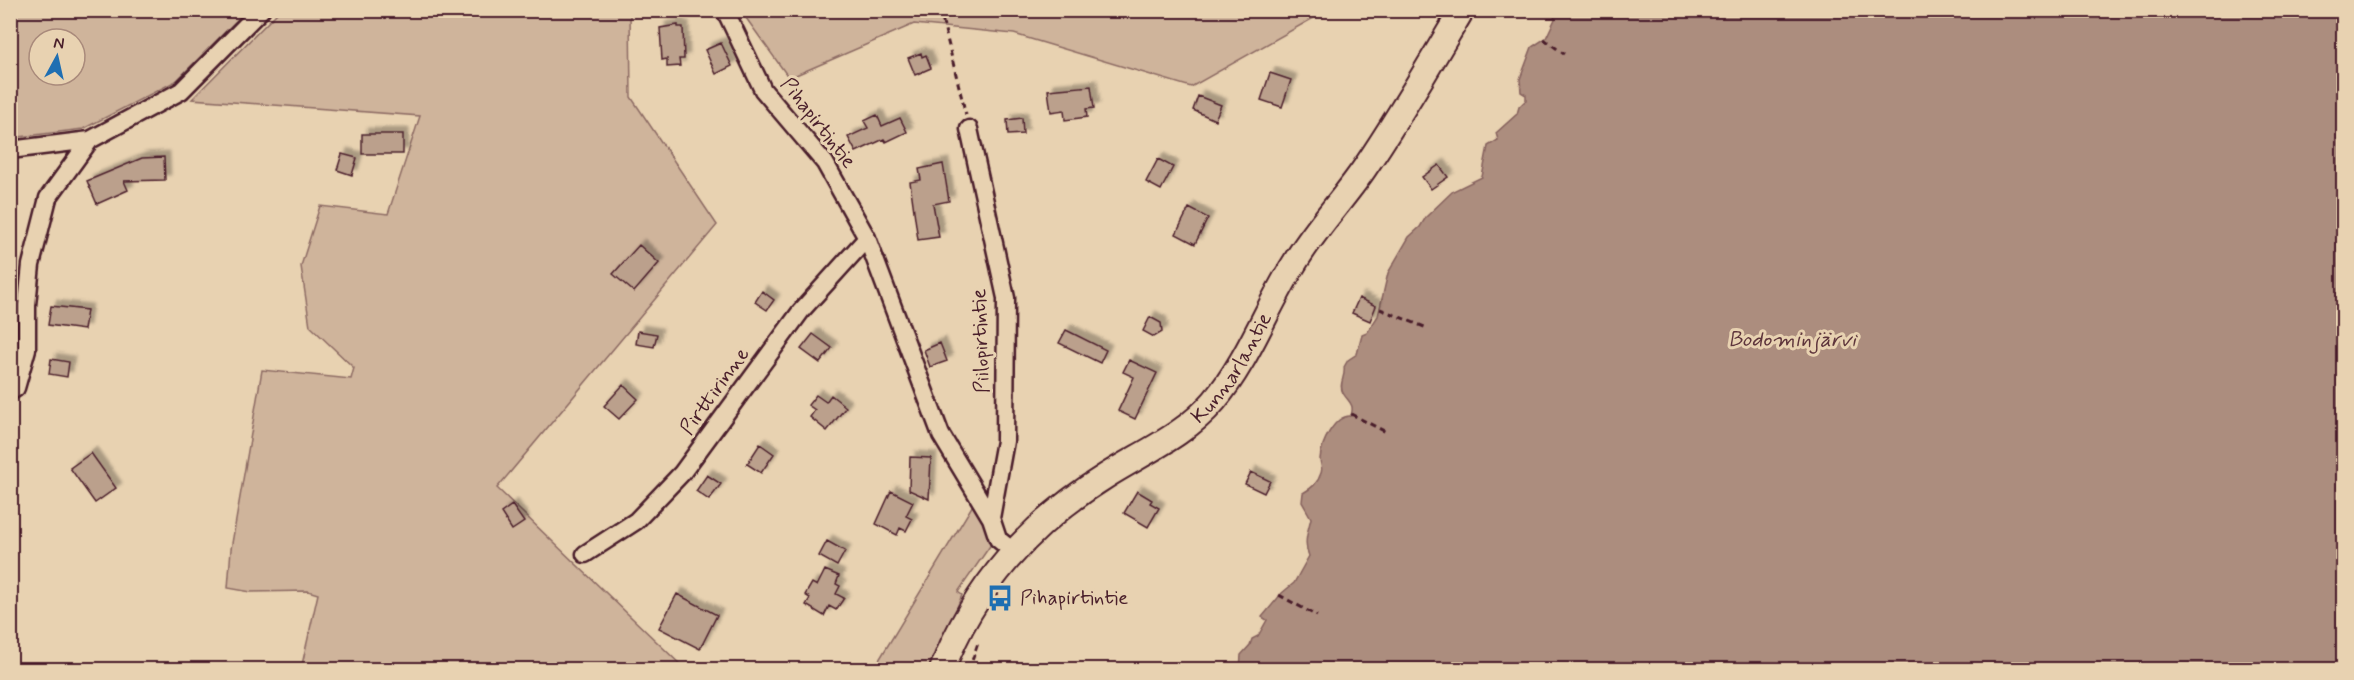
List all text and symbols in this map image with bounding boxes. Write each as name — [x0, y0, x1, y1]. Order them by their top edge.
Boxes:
north arrow — [27, 27, 87, 87]
text: N — [52, 32, 66, 55]
street label: Pihapirtintie — [774, 72, 862, 174]
street label: Piilopirtintie — [965, 288, 997, 394]
street label: Kunnarlantie — [1185, 308, 1279, 431]
water label: Bodominjärvi — [1728, 326, 1858, 354]
street label: Pirttirinne — [674, 341, 756, 441]
bus stop icon: Pihapirtintie — [985, 583, 1015, 613]
place label: Pihapirtintie — [1020, 584, 1128, 612]

